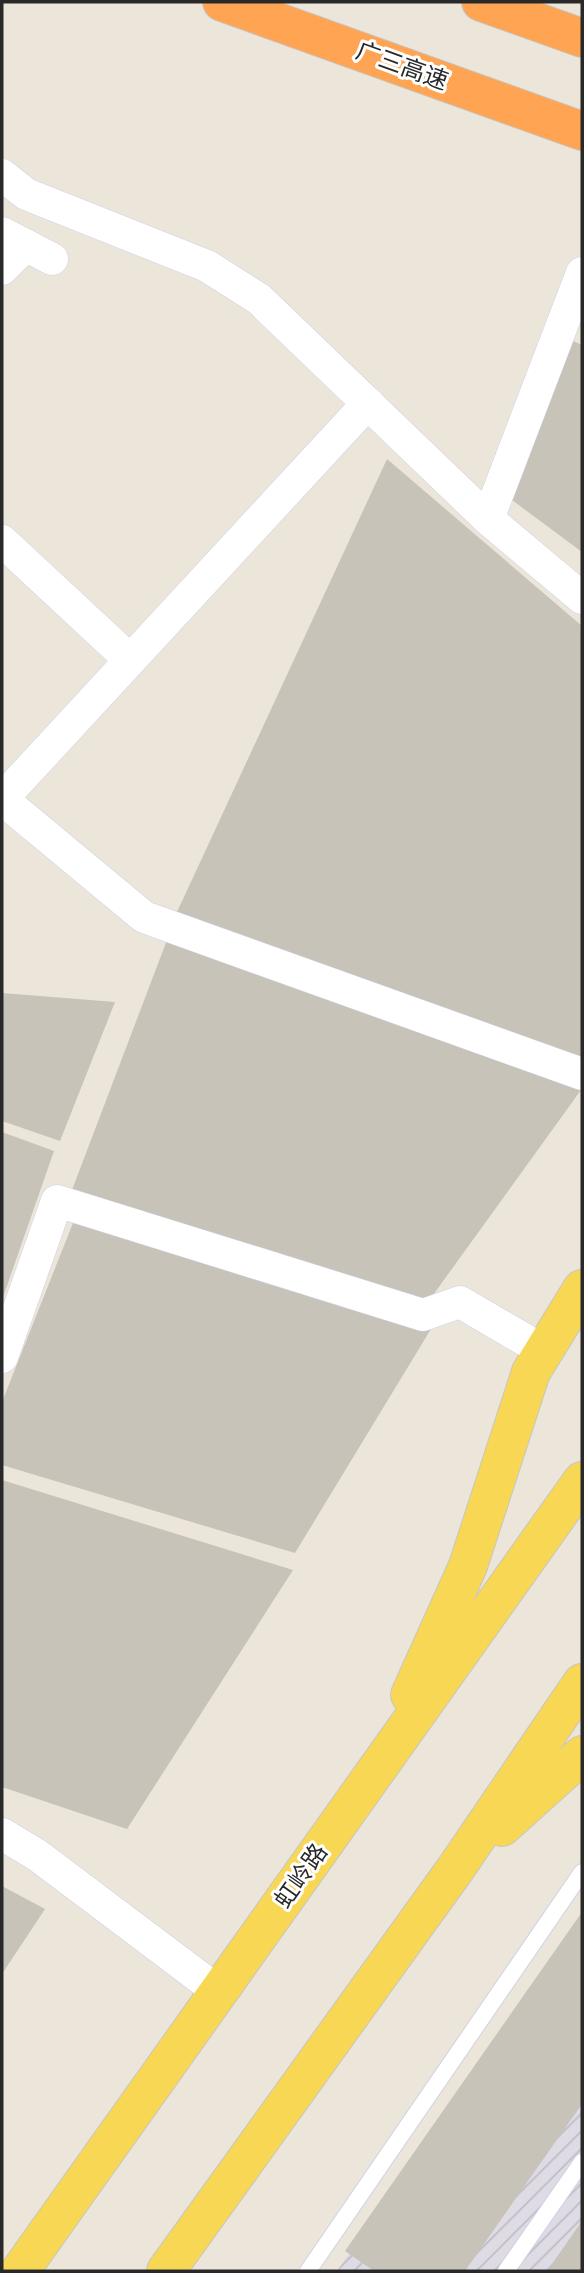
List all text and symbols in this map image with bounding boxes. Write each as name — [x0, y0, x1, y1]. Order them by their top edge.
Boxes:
street label: 广三高速 — [352, 35, 453, 96]
street label: 虹岭路 — [267, 1837, 333, 1914]

